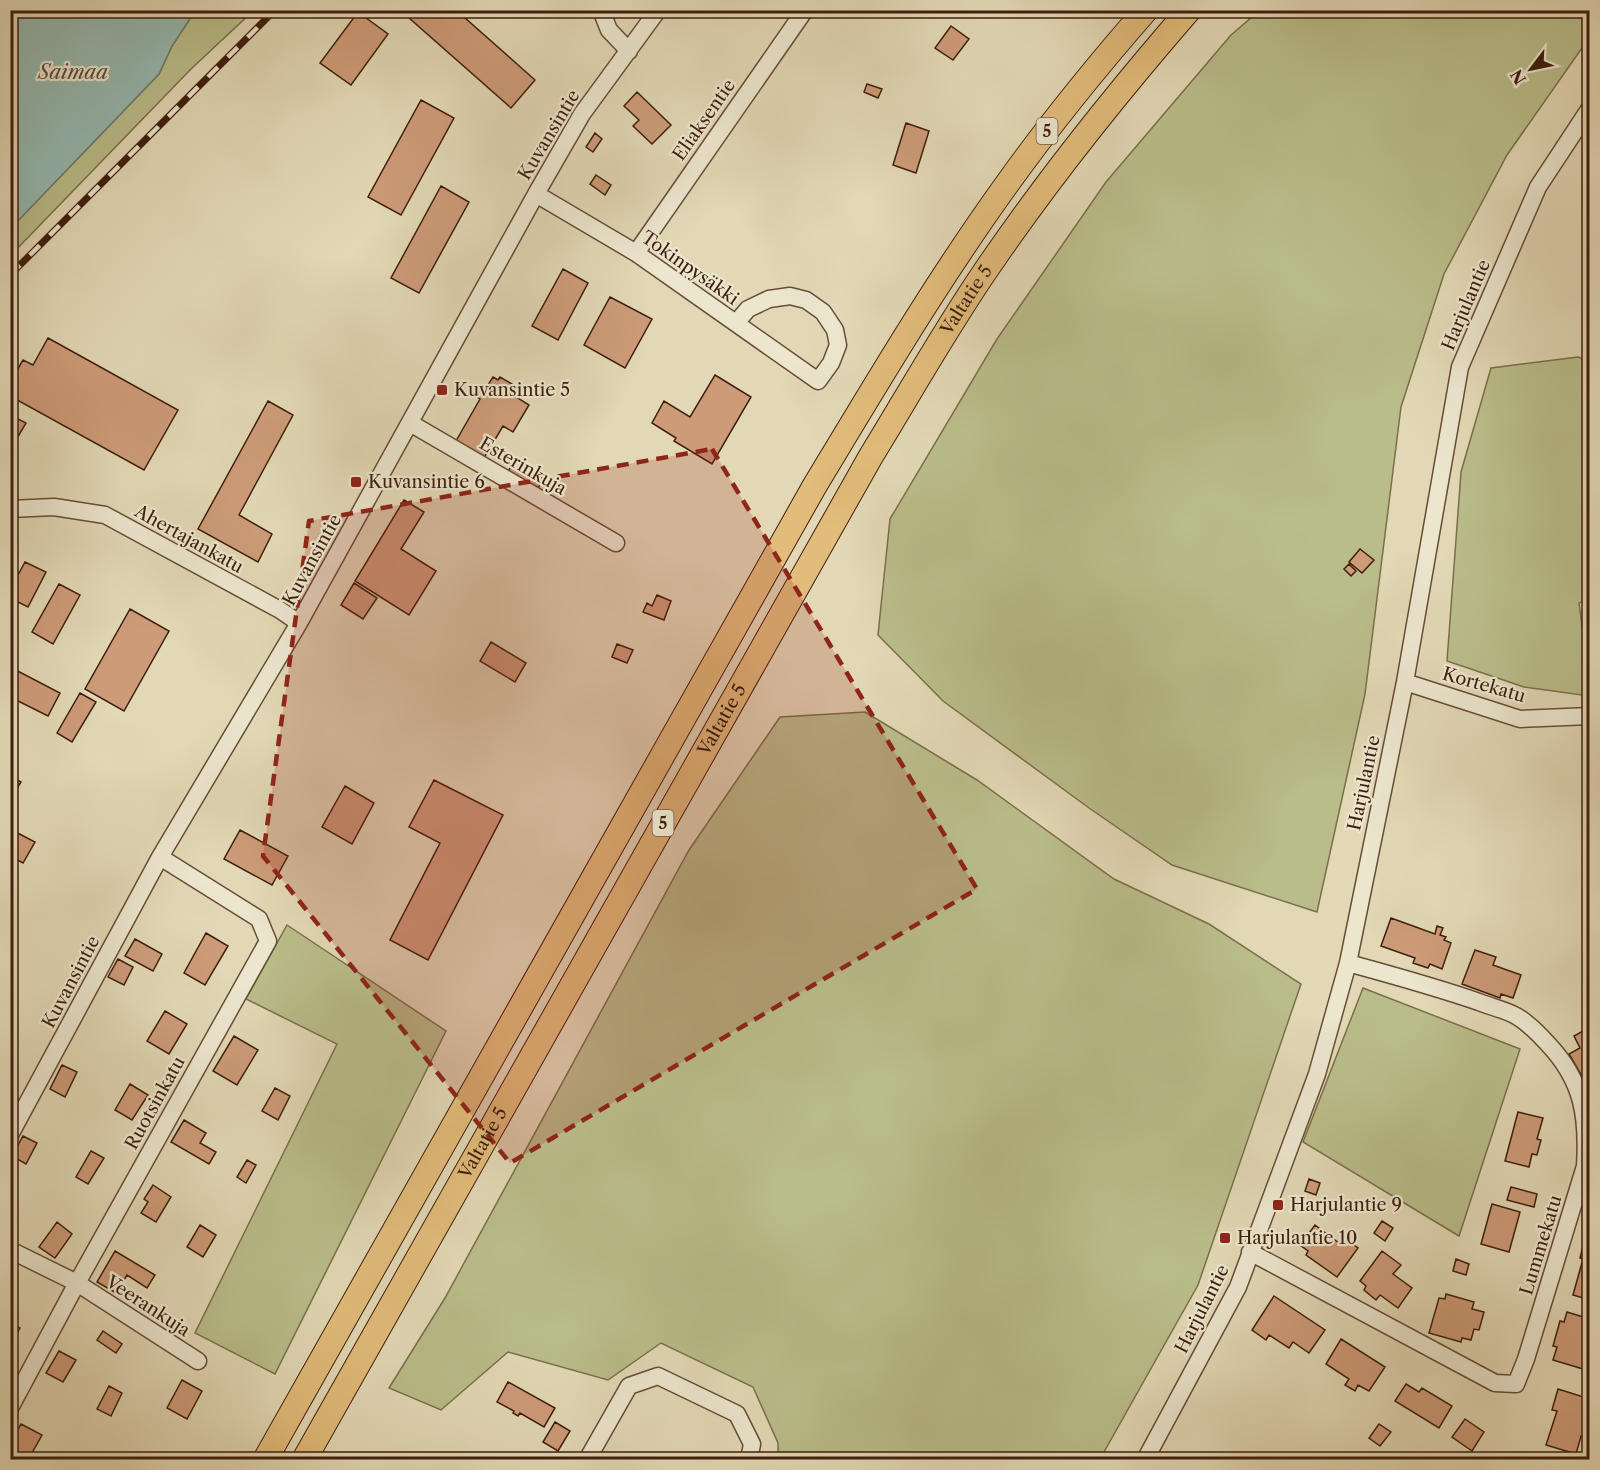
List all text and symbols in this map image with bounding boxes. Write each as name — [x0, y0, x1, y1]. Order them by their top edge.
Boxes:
north arrow — [1501, 39, 1561, 99]
water label: Saimaa — [37, 60, 108, 84]
text: N — [1506, 66, 1530, 88]
street label: Eliaksentie — [668, 75, 740, 165]
street label: Kuvansintie — [513, 86, 585, 184]
road number: 5 — [1036, 118, 1058, 144]
street label: Tokinpysäkki — [637, 226, 743, 310]
street label: Harjulantie — [1437, 256, 1495, 354]
street label: Valtatie 5 — [935, 261, 997, 340]
place label: Kuvansintie 5 — [454, 379, 570, 401]
marker: Kuvansintie 5 — [435, 383, 449, 397]
street label: Esterinkuja — [475, 432, 571, 500]
place label: Kuvansintie 6 — [368, 471, 485, 493]
marker: Kuvansintie 6 — [349, 475, 363, 489]
street label: Ahertajankatu — [130, 500, 247, 578]
street label: Kuvansintie — [278, 510, 346, 610]
street label: Kortekatu — [1440, 663, 1528, 707]
street label: Valtatie 5 — [693, 680, 751, 760]
street label: Harjulantie — [1343, 733, 1385, 833]
road number: 5 — [652, 810, 674, 836]
street label: Kuvansintie — [37, 932, 105, 1032]
street label: Ruotsinkatu — [120, 1053, 190, 1153]
street label: Valtatie 5 — [454, 1103, 512, 1184]
street label: Lummekatu — [1515, 1192, 1567, 1298]
place label: Harjulantie 9 — [1290, 1194, 1402, 1216]
marker: Harjulantie 9 — [1271, 1198, 1285, 1212]
place label: Harjulantie 10 — [1237, 1227, 1357, 1249]
marker: Harjulantie 10 — [1218, 1231, 1232, 1245]
street label: Harjulantie — [1170, 1261, 1234, 1357]
street label: Veerankuja — [101, 1270, 195, 1342]

